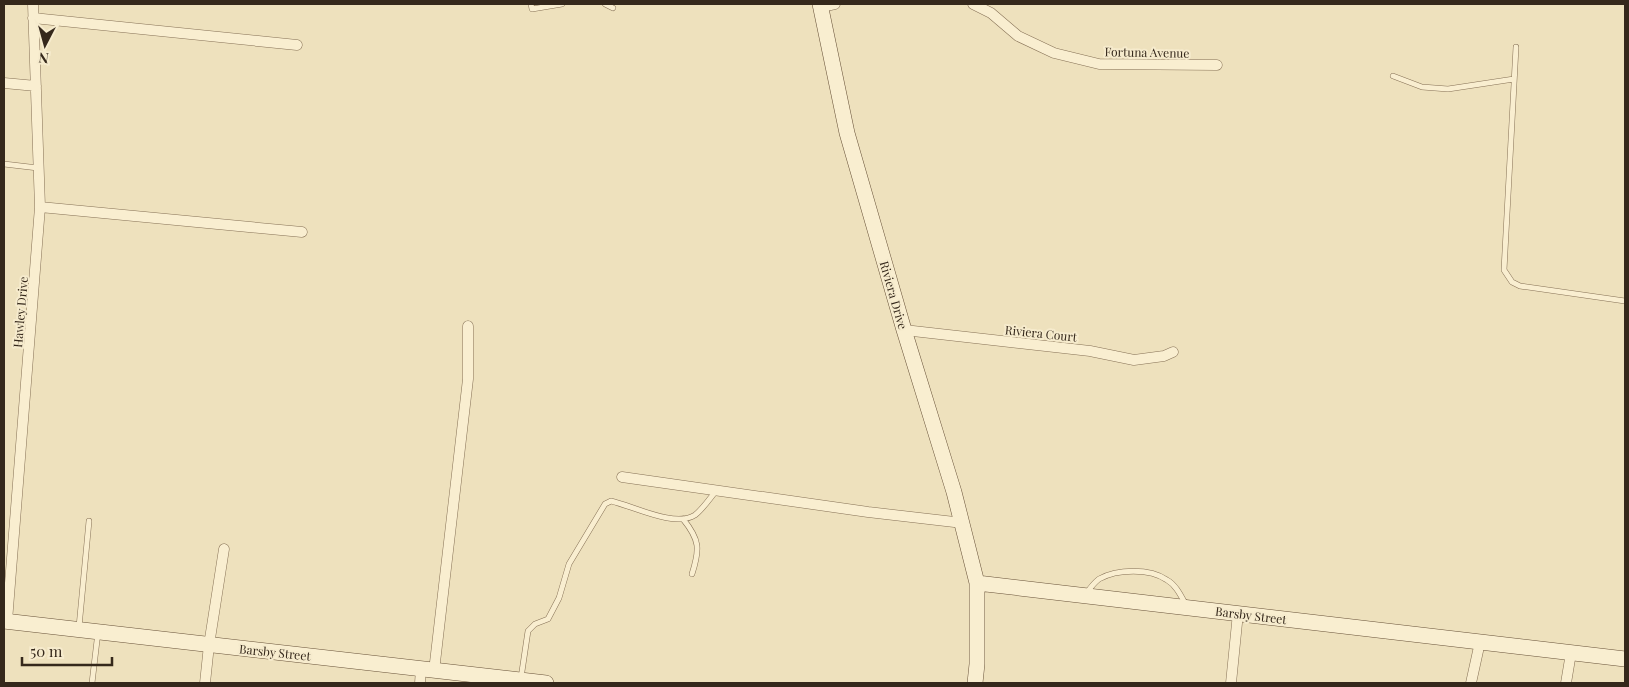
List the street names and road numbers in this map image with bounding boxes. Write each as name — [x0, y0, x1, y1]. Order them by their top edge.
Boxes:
street label: Fortuna Avenue — [1104, 43, 1190, 61]
street label: Riviera Drive — [877, 259, 911, 331]
street label: Hawley Drive — [9, 276, 31, 348]
street label: Riviera Court — [1004, 321, 1079, 345]
street label: Barsby Street — [1214, 603, 1288, 627]
street label: Barsby Street — [238, 640, 312, 664]

